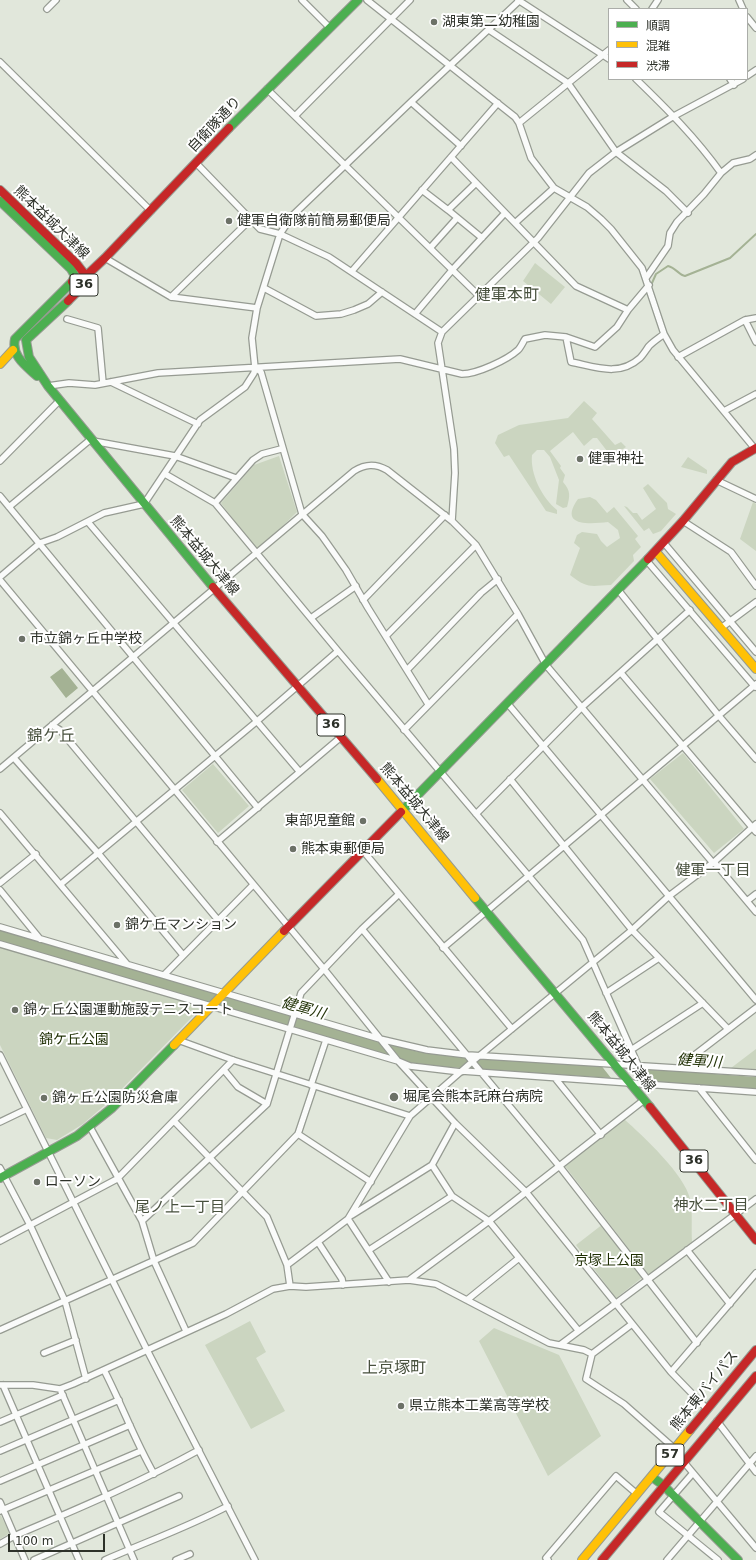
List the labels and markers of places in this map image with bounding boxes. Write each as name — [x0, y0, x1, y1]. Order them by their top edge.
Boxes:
place label: 湖東第二幼稚園 — [442, 14, 540, 30]
marker: 湖東第二幼稚園 — [429, 17, 439, 27]
place label: 健軍自衛隊前簡易郵便局 — [237, 213, 391, 229]
marker: 健軍自衛隊前簡易郵便局 — [224, 216, 234, 226]
place label: 健軍神社 — [588, 451, 644, 467]
marker: 健軍神社 — [575, 454, 585, 464]
place label: 市立錦ヶ丘中学校 — [30, 631, 142, 647]
marker: 市立錦ヶ丘中学校 — [17, 634, 27, 644]
place label: 東部児童館 — [285, 813, 355, 829]
marker: 東部児童館 — [358, 816, 368, 826]
place label: 熊本東郵便局 — [301, 841, 385, 857]
marker: 熊本東郵便局 — [288, 844, 298, 854]
place label: 錦ケ丘マンション — [125, 917, 237, 933]
marker: 錦ケ丘マンション — [112, 920, 122, 930]
place label: 錦ヶ丘公園運動施設テニスコート — [23, 1002, 233, 1018]
marker: 錦ヶ丘公園運動施設テニスコート — [10, 1005, 20, 1015]
place label: 堀尾会熊本託麻台病院 — [403, 1089, 543, 1105]
place label: 錦ヶ丘公園防災倉庫 — [52, 1090, 178, 1106]
marker: 堀尾会熊本託麻台病院 — [388, 1091, 400, 1103]
marker: 錦ヶ丘公園防災倉庫 — [39, 1093, 49, 1103]
place label: ローソン — [45, 1174, 101, 1190]
marker: ローソン — [32, 1177, 42, 1187]
place label: 県立熊本工業高等学校 — [409, 1398, 549, 1414]
marker: 県立熊本工業高等学校 — [396, 1401, 406, 1411]

